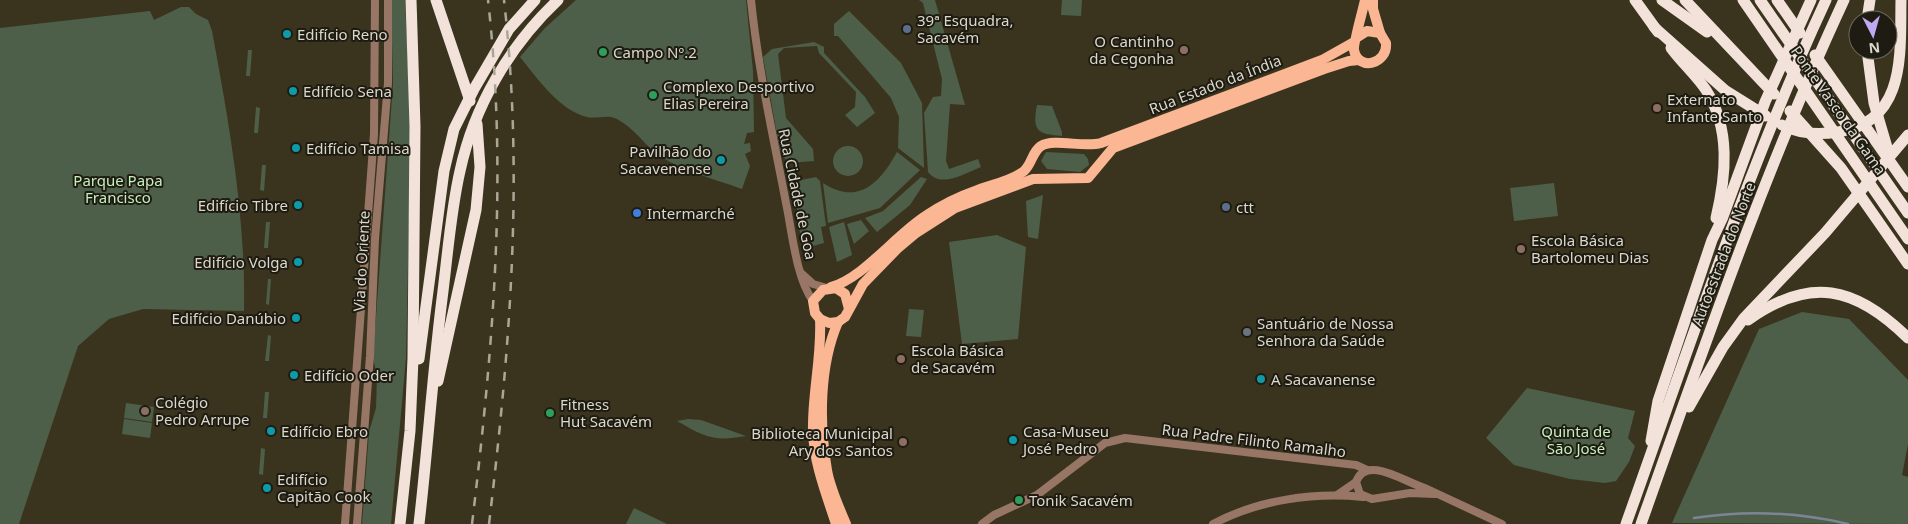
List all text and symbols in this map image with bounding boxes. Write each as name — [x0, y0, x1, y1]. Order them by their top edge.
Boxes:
place label: 39ª Esquadra, Sacavém — [917, 10, 1013, 47]
north arrow — [1848, 10, 1898, 60]
marker: 39ª Esquadra, Sacavém — [901, 23, 913, 35]
place label: Edifício Reno — [297, 24, 388, 44]
marker: Edifício Reno — [281, 28, 293, 40]
place label: O Cantinho da Cegonha — [1089, 31, 1174, 68]
text: N — [1868, 38, 1881, 58]
place label: Campo Nº.2 — [613, 42, 697, 62]
street label: Ponte Vasco da Gama — [1787, 42, 1891, 178]
marker: O Cantinho da Cegonha — [1178, 44, 1190, 56]
marker: Campo Nº.2 — [597, 46, 609, 58]
street label: Rua Estado da Índia — [1146, 50, 1284, 118]
place label: Complexo Desportivo Elias Pereira — [663, 76, 815, 113]
place label: Edifício Sena — [303, 81, 392, 101]
marker: Edifício Sena — [287, 85, 299, 97]
marker: Complexo Desportivo Elias Pereira — [647, 89, 659, 101]
place label: Externato Infante Santo — [1667, 89, 1762, 126]
marker: Externato Infante Santo — [1651, 102, 1663, 114]
street label: Rua Cidade de Goa — [774, 127, 822, 261]
place label: Edifício Tamisa — [306, 138, 410, 158]
place label: Pavilhão do Sacavenense — [620, 141, 711, 178]
marker: Edifício Tamisa — [290, 142, 302, 154]
marker: Pavilhão do Sacavenense — [715, 154, 727, 166]
park label: Parque Papa Francisco — [73, 170, 163, 207]
street label: Autoestrada do Norte — [1686, 179, 1760, 329]
place label: Edifício Tibre — [198, 195, 288, 215]
place label: ctt — [1236, 197, 1255, 217]
marker: Edifício Tibre — [292, 199, 304, 211]
marker: ctt — [1220, 201, 1232, 213]
place label: Intermarché — [647, 203, 735, 223]
marker: Intermarché — [631, 207, 643, 219]
street label: Via do Oriente — [348, 210, 374, 312]
place label: Escola Básica Bartolomeu Dias — [1531, 230, 1649, 267]
marker: Escola Básica Bartolomeu Dias — [1515, 243, 1527, 255]
place label: Edifício Volga — [194, 252, 288, 272]
marker: Edifício Volga — [292, 256, 304, 268]
place label: Edifício Danúbio — [171, 308, 286, 328]
marker: Edifício Danúbio — [290, 312, 302, 324]
place label: Santuário de Nossa Senhora da Saúde — [1257, 313, 1394, 350]
marker: Santuário de Nossa Senhora da Saúde — [1241, 326, 1253, 338]
place label: Escola Básica de Sacavém — [911, 340, 1004, 377]
marker: Escola Básica de Sacavém — [895, 353, 907, 365]
place label: Edifício Oder — [304, 365, 394, 385]
marker: Edifício Oder — [288, 369, 300, 381]
place label: A Sacavanense — [1271, 369, 1375, 389]
marker: A Sacavanense — [1255, 373, 1267, 385]
place label: Colégio Pedro Arrupe — [155, 392, 250, 429]
place label: Fitness Hut Sacavém — [560, 394, 652, 431]
marker: Colégio Pedro Arrupe — [139, 405, 151, 417]
marker: Fitness Hut Sacavém — [544, 407, 556, 419]
street label: Rua Padre Filinto Ramalho — [1161, 419, 1347, 461]
place label: Edifício Ebro — [281, 421, 368, 441]
place label: Casa-Museu José Pedro — [1021, 421, 1109, 458]
park label: Quinta de São José — [1541, 421, 1611, 458]
place label: Biblioteca Municipal Ary dos Santos — [751, 423, 893, 460]
marker: Edifício Ebro — [265, 425, 277, 437]
marker: Casa-Museu José Pedro — [1007, 434, 1019, 446]
marker: Biblioteca Municipal Ary dos Santos — [897, 436, 909, 448]
place label: Edifício Capitão Cook — [277, 469, 370, 506]
marker: Edifício Capitão Cook — [261, 482, 273, 494]
place label: Tonik Sacavém — [1029, 490, 1133, 510]
marker: Tonik Sacavém — [1013, 494, 1025, 506]

